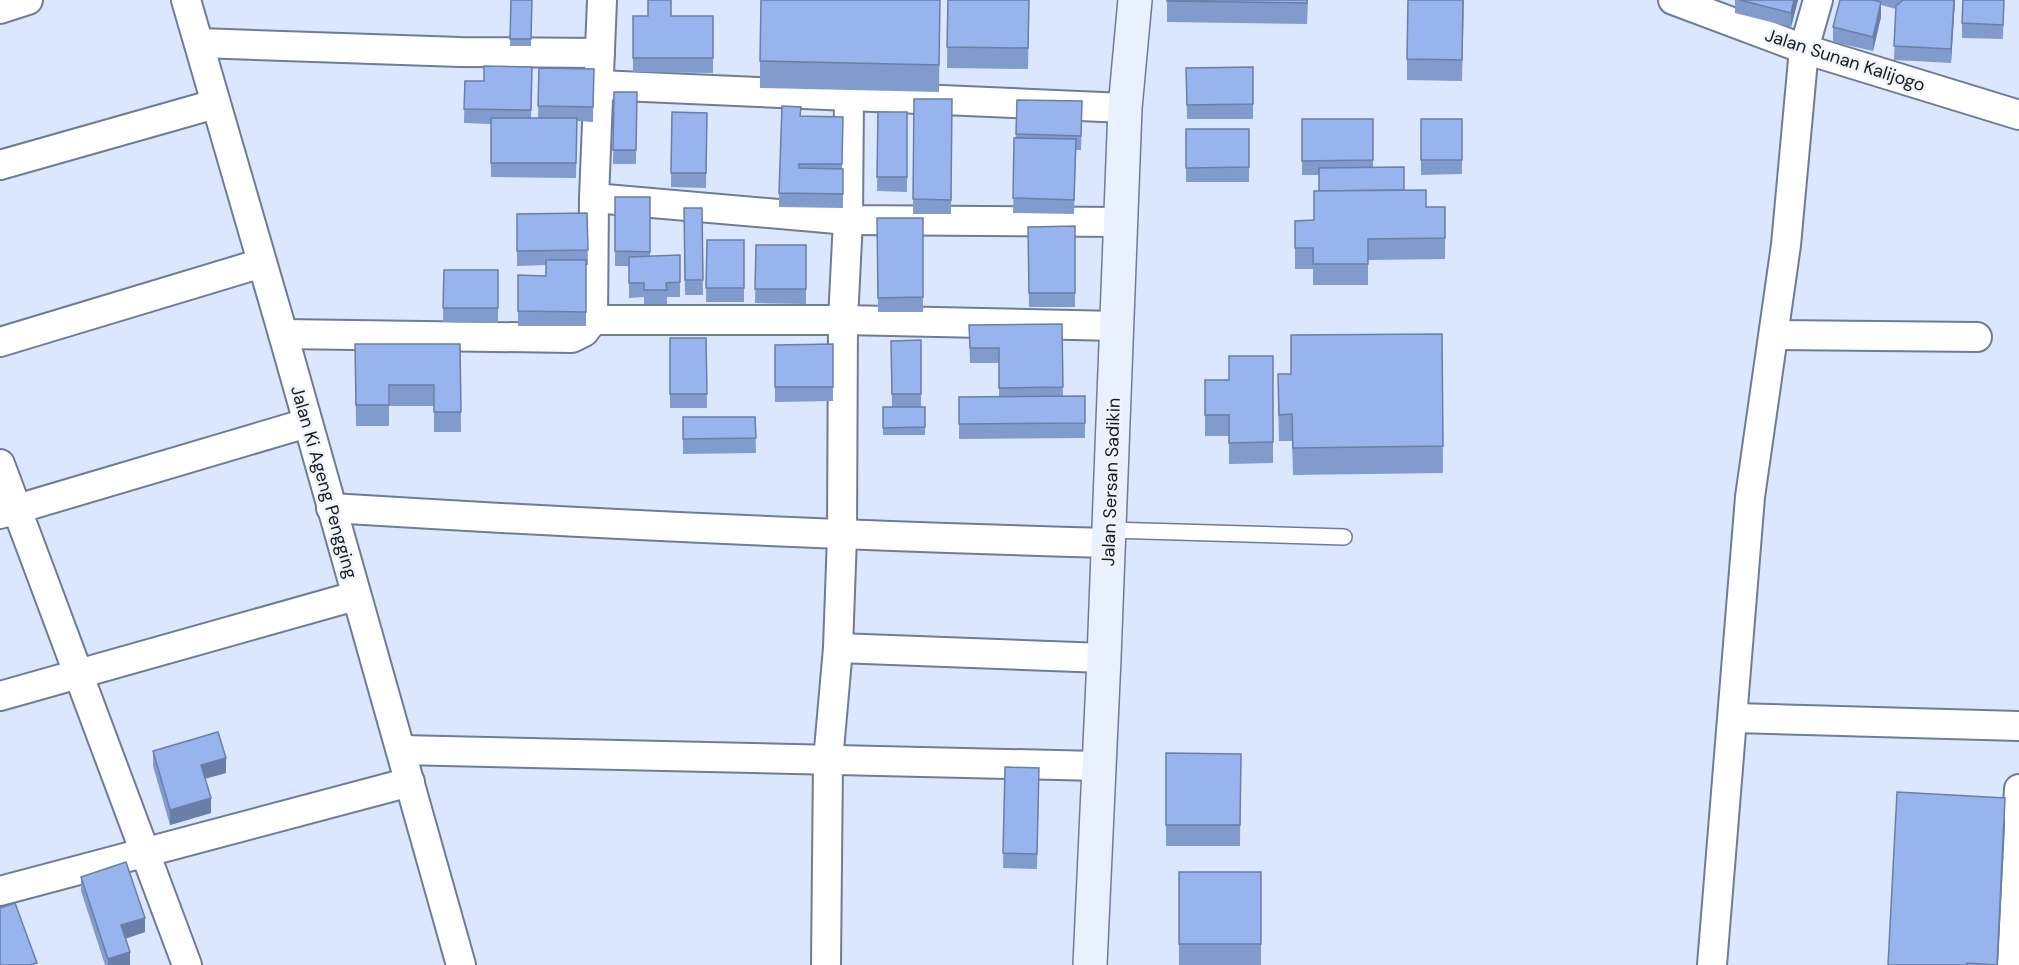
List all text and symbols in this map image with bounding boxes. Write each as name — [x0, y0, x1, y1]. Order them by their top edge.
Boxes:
street label: Jalan Sunan Kalijogo — [1762, 23, 1928, 97]
street label: Jalan Ki Ageng Pengging — [285, 383, 363, 581]
street label: Jalan Sersan Sadikin — [1096, 397, 1126, 567]

